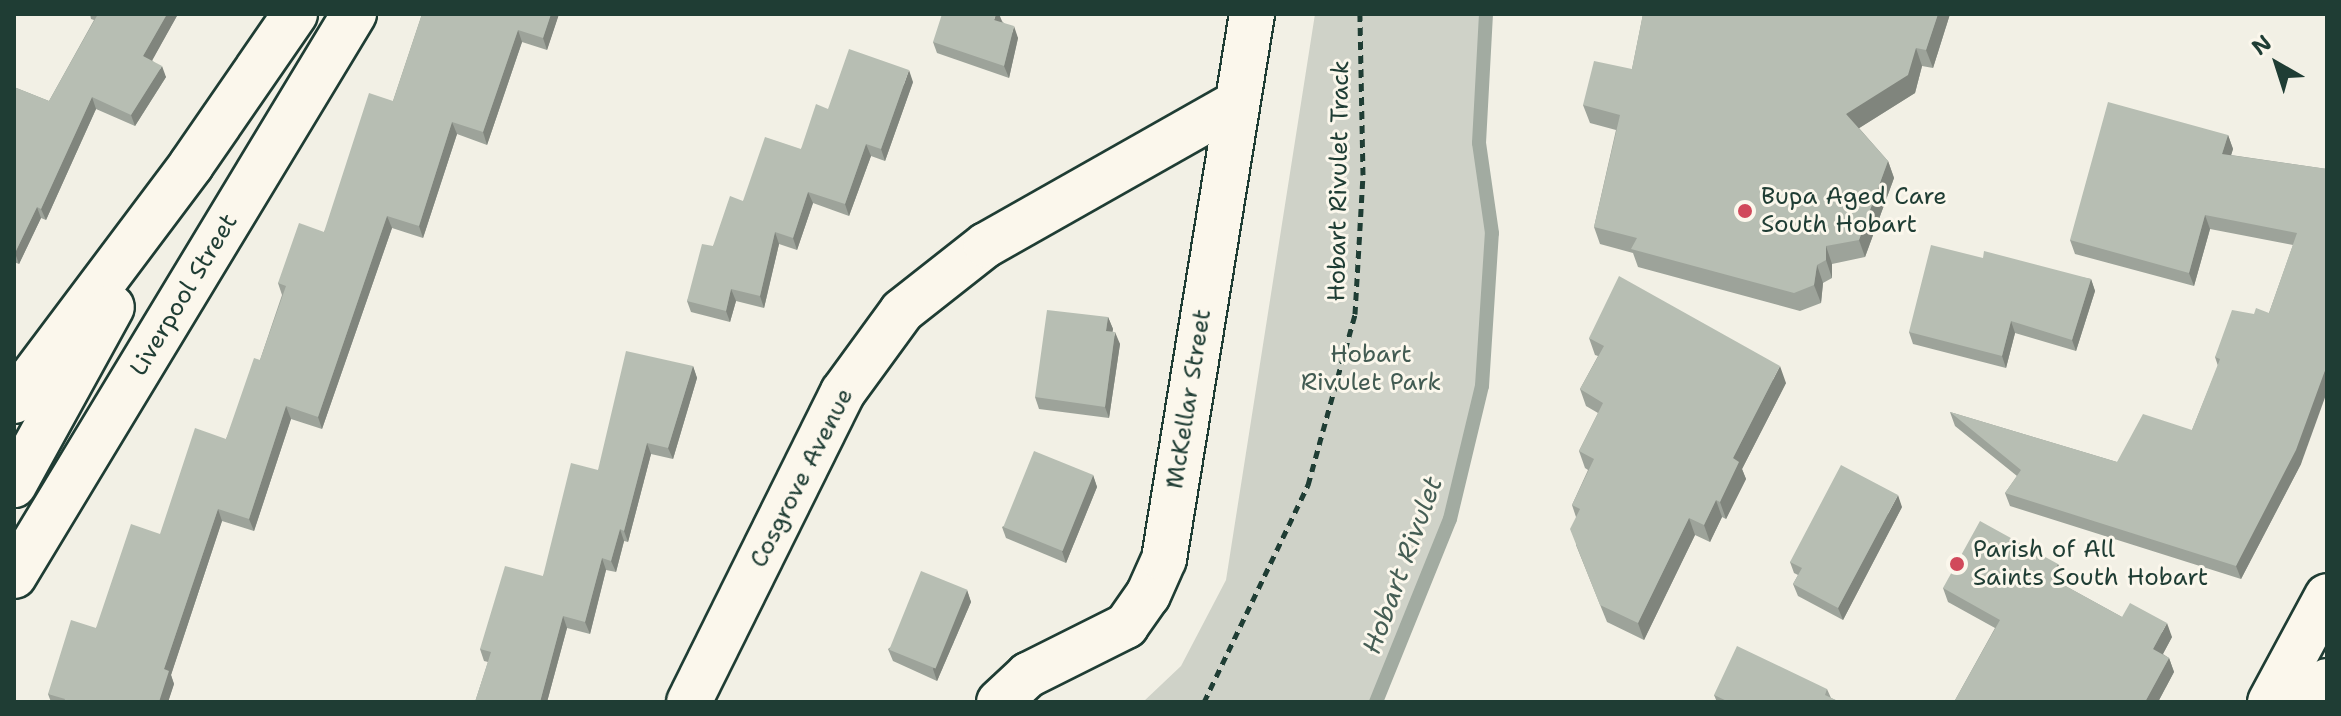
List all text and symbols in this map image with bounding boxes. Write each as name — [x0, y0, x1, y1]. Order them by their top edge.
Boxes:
north arrow — [2237, 24, 2317, 104]
text: N — [2246, 28, 2277, 62]
street label: Hobart Rivulet Track — [1322, 60, 1356, 302]
place label: Bupa Aged Care South Hobart — [1761, 183, 1947, 239]
marker: Bupa Aged Care South Hobart — [1736, 202, 1754, 220]
street label: Liverpool Street — [124, 209, 244, 381]
street label: McKellar Street — [1161, 307, 1217, 491]
park label: Hobart Rivulet Park — [1301, 341, 1441, 397]
street label: Cosgrove Avenue — [744, 384, 860, 572]
water label: Hobart Rivulet — [1355, 472, 1449, 658]
place label: Parish of All Saints South Hobart — [1973, 536, 2208, 592]
marker: Parish of All Saints South Hobart — [1948, 555, 1966, 573]

